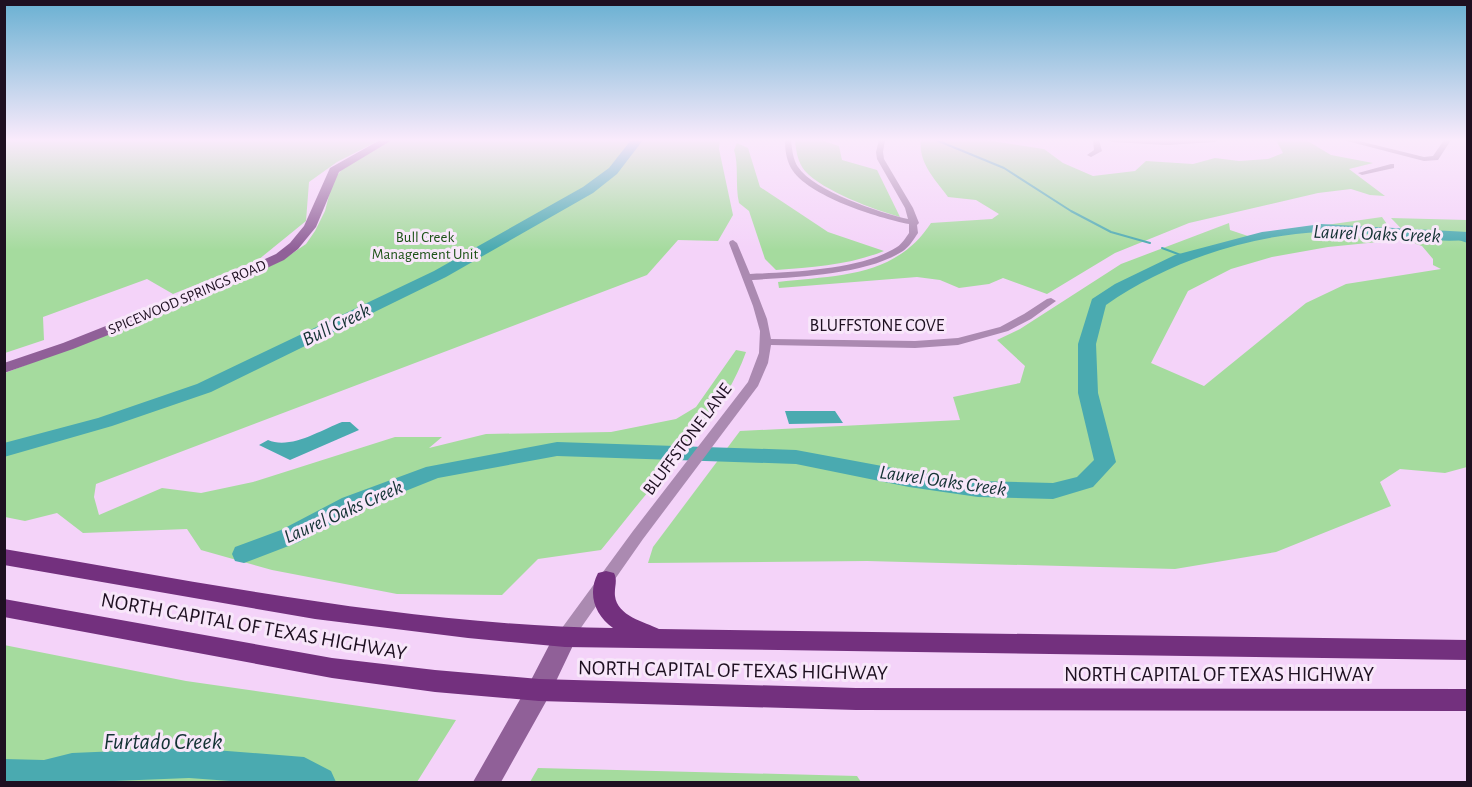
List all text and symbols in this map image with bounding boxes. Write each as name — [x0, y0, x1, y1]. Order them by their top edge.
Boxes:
water label: Laurel Oaks Creek — [1313, 222, 1441, 246]
park label: Bull Creek Management Unit — [372, 230, 478, 262]
street label: SPICEWOOD SPRINGS ROAD — [106, 257, 268, 338]
water label: Bull Creek — [299, 300, 374, 350]
street label: BLUFFSTONE COVE — [809, 317, 945, 335]
street label: BLUFFSTONE LANE — [640, 380, 736, 499]
water label: Laurel Oaks Creek — [878, 462, 1008, 500]
water label: Laurel Oaks Creek — [281, 477, 406, 547]
street label: NORTH CAPITAL OF TEXAS HIGHWAY — [99, 589, 408, 664]
street label: NORTH CAPITAL OF TEXAS HIGHWAY — [578, 657, 888, 684]
street label: NORTH CAPITAL OF TEXAS HIGHWAY — [1064, 664, 1374, 685]
water label: Furtado Creek — [103, 730, 223, 754]

